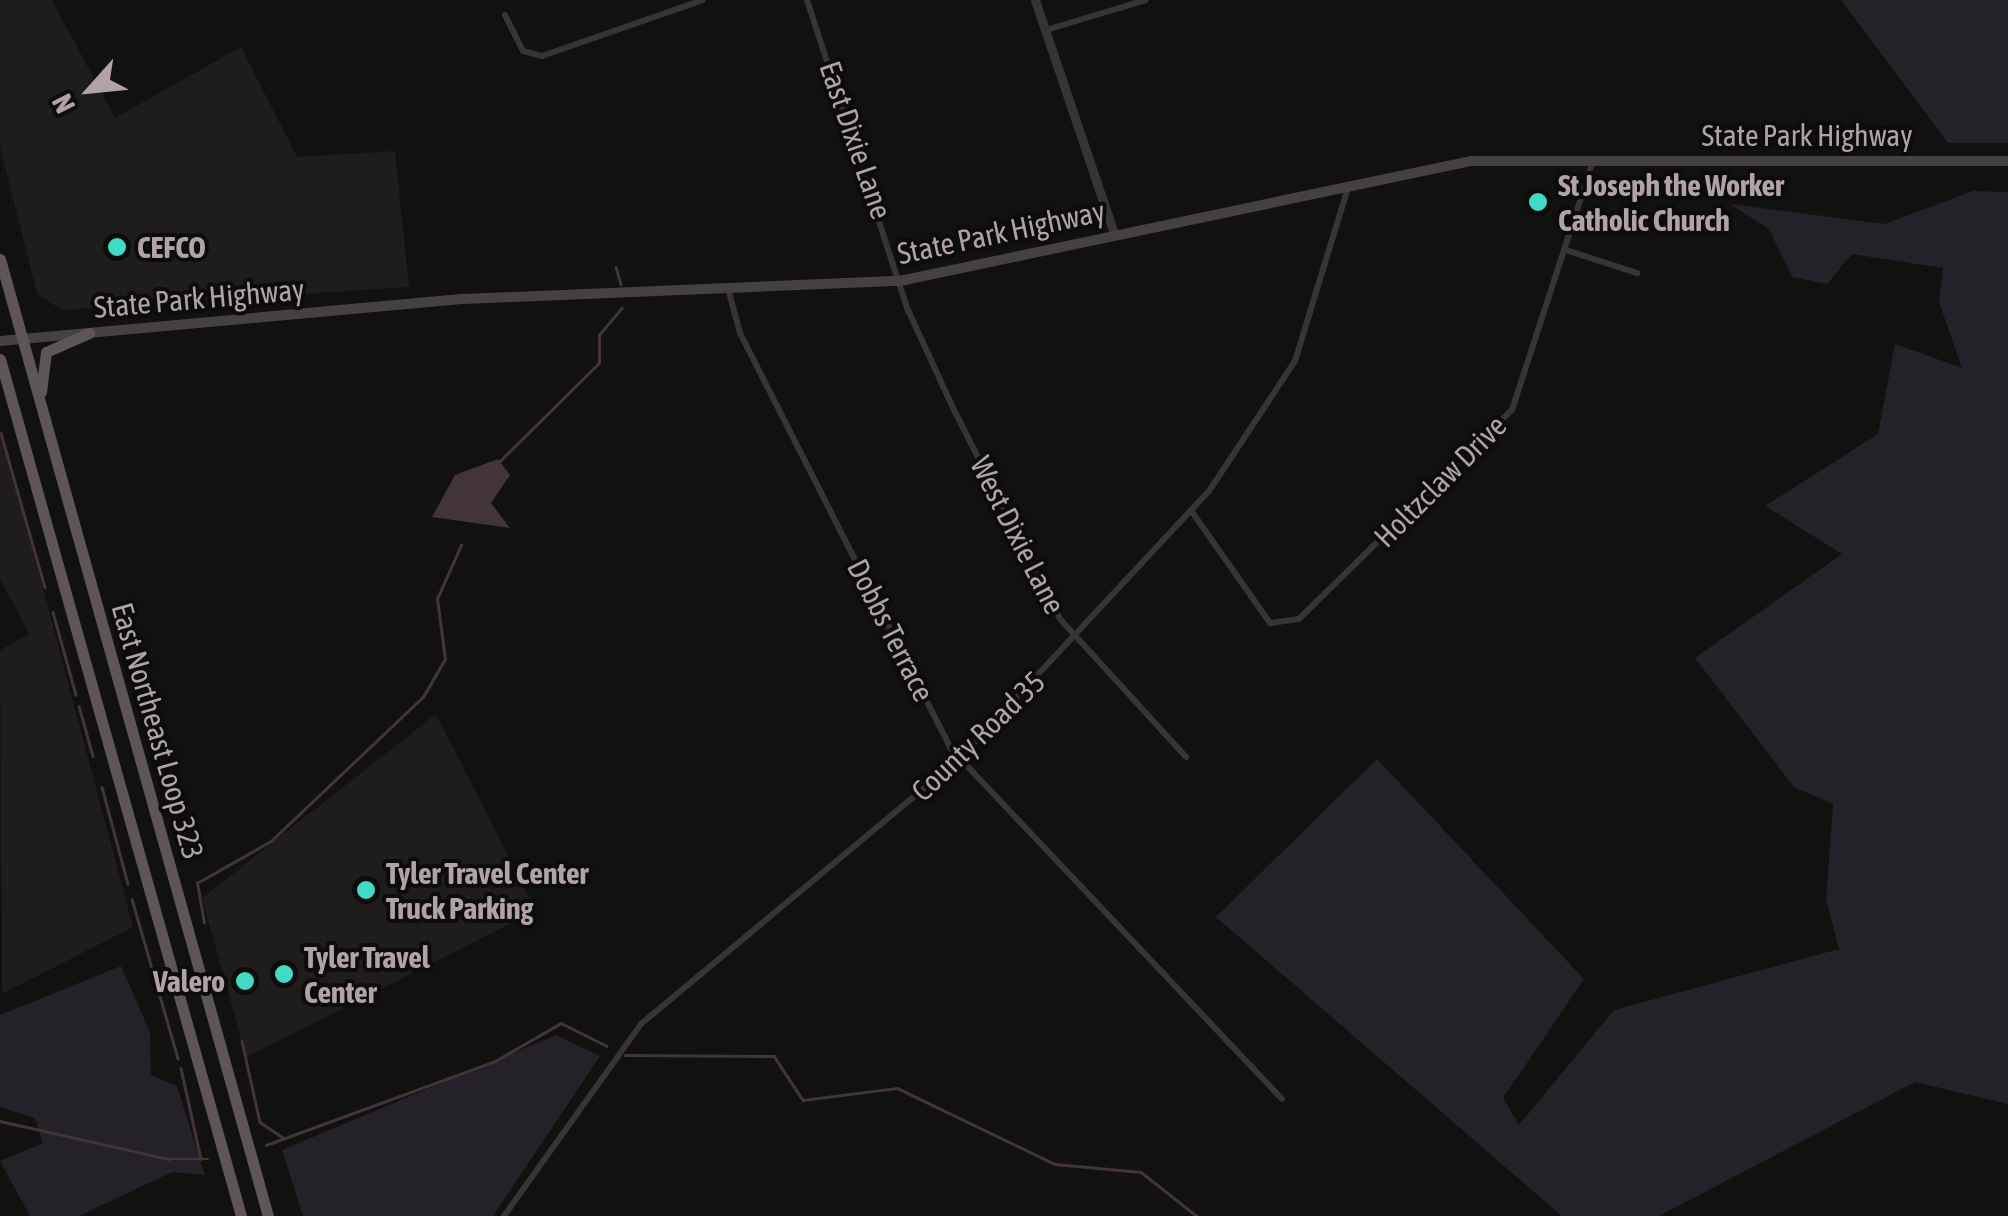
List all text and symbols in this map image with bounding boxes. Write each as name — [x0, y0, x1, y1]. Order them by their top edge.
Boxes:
north arrow — [40, 40, 140, 140]
street label: East Dixie Lane — [812, 56, 900, 224]
text: N — [45, 89, 81, 118]
street label: State Park Highway — [1701, 117, 1913, 153]
place label: St Joseph the Worker Catholic Church — [1558, 167, 1784, 238]
marker: St Joseph the Worker Catholic Church — [1527, 191, 1549, 213]
street label: State Park Highway — [894, 192, 1108, 272]
place label: CEFCO — [137, 229, 206, 265]
marker: CEFCO — [106, 236, 128, 258]
street label: State Park Highway — [92, 271, 306, 325]
street label: Holtzclaw Drive — [1367, 408, 1513, 554]
street label: West Dixie Lane — [963, 450, 1073, 620]
street label: Dobbs Terrace — [840, 553, 942, 707]
street label: East Northeast Loop 323 — [104, 599, 212, 863]
street label: County Road 35 — [904, 664, 1052, 808]
place label: Tyler Travel Center Truck Parking — [386, 855, 588, 926]
marker: Tyler Travel Center Truck Parking — [355, 879, 377, 901]
place label: Tyler Travel Center — [304, 939, 430, 1010]
place label: Valero — [153, 963, 225, 999]
marker: Tyler Travel Center — [273, 963, 295, 985]
marker: Valero — [234, 970, 256, 992]

